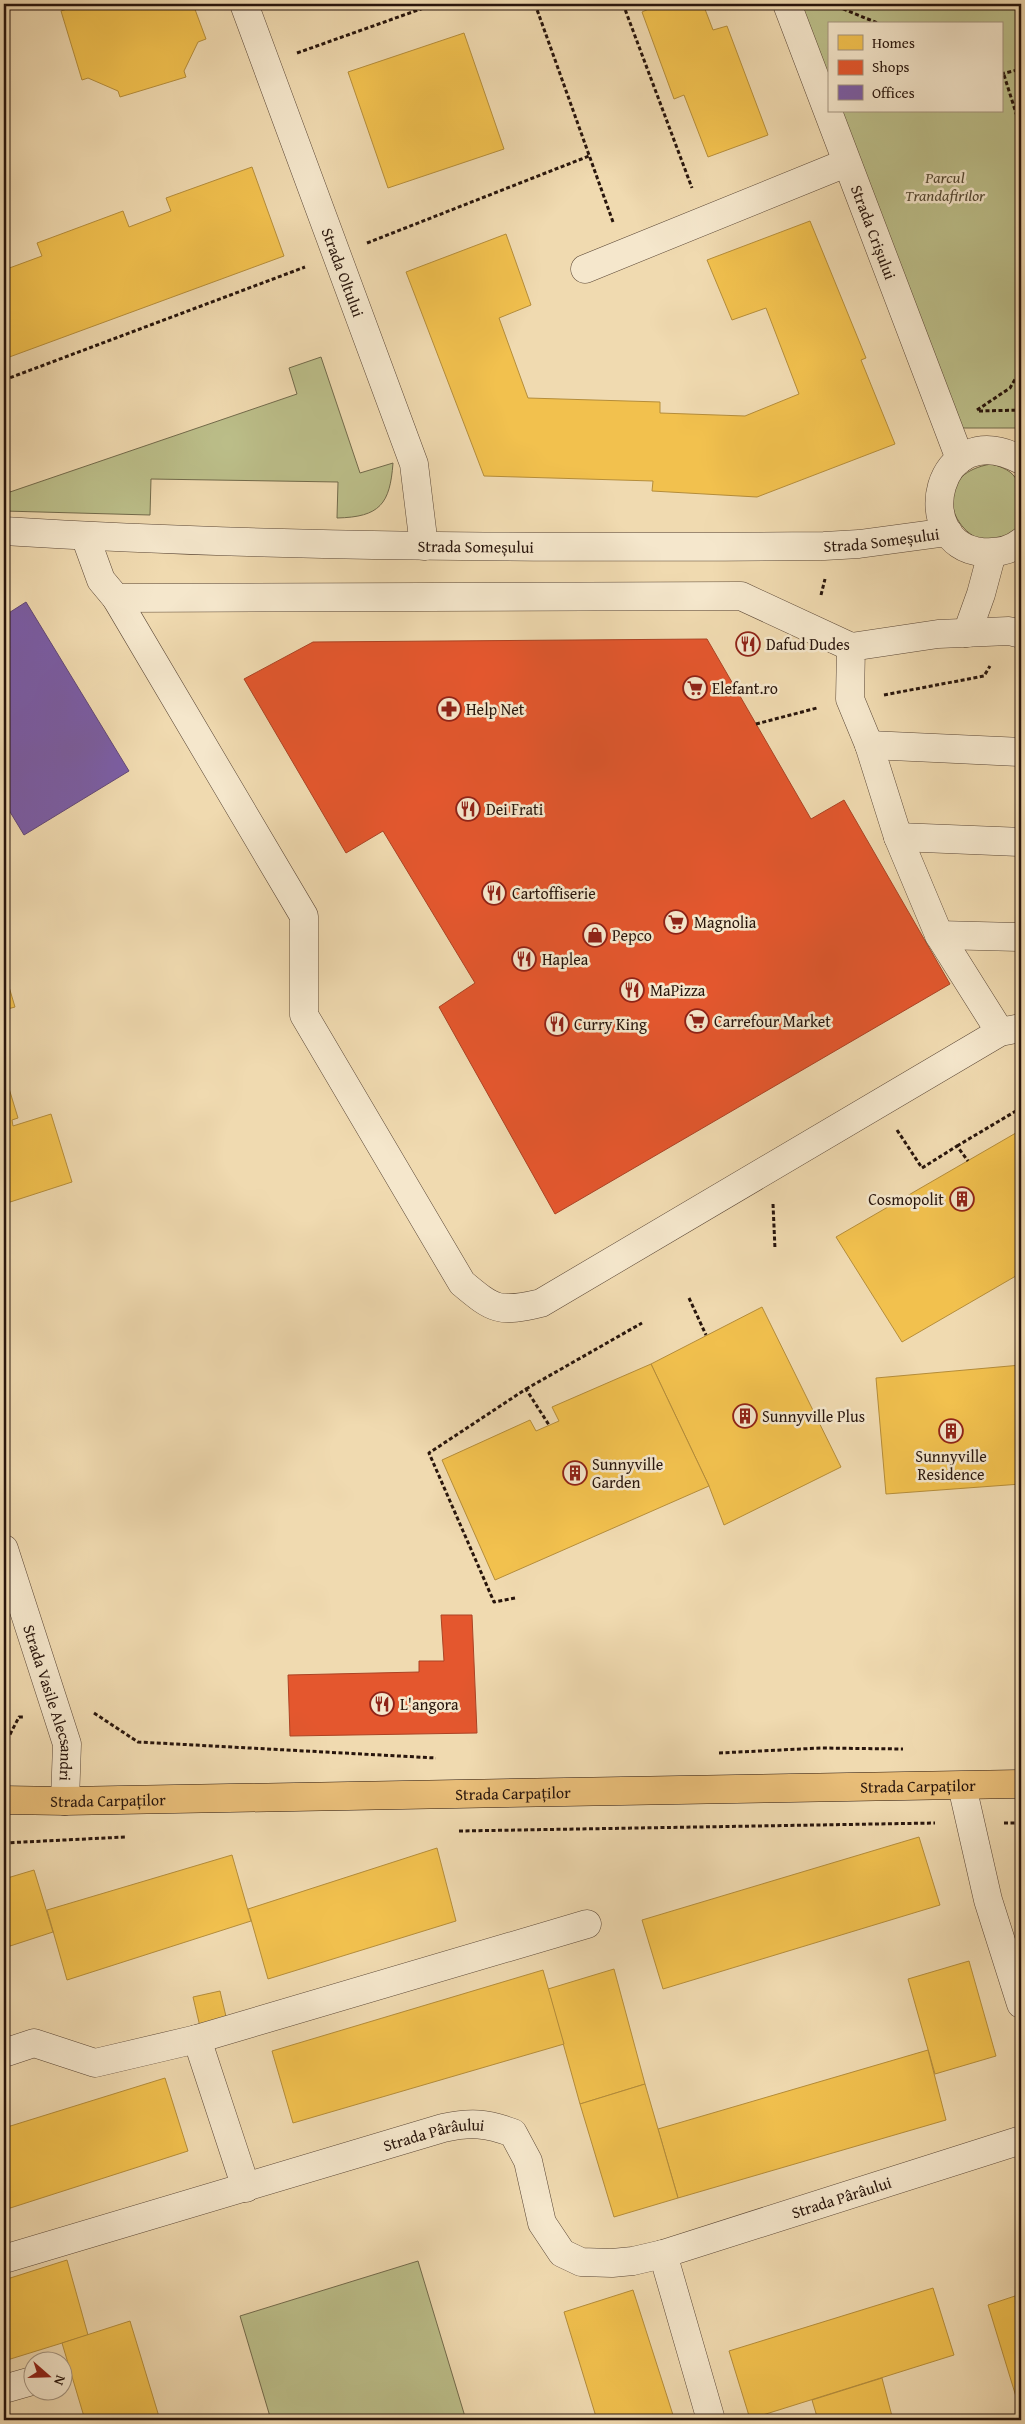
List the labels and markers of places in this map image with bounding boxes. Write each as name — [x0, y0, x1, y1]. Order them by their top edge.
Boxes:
restaurant icon: Dafud Dudes — [735, 631, 761, 657]
place label: Dafud Dudes — [766, 632, 850, 656]
supermarket icon: Elefant.ro — [682, 675, 708, 701]
place label: Elefant.ro — [712, 676, 778, 700]
pharmacy icon: Help Net — [436, 696, 462, 722]
place label: Help Net — [466, 697, 525, 721]
restaurant icon: Dei Frati — [455, 796, 481, 822]
place label: Dei Frati — [486, 797, 544, 821]
restaurant icon: Cartoffiserie — [481, 880, 507, 906]
place label: Cartoffiserie — [512, 881, 596, 905]
supermarket icon: Magnolia — [663, 909, 689, 935]
place label: Magnolia — [694, 910, 757, 934]
shop icon: Pepco — [582, 922, 608, 948]
place label: Pepco — [612, 923, 652, 947]
restaurant icon: Haplea — [511, 946, 537, 972]
place label: Haplea — [542, 947, 589, 971]
restaurant icon: MaPizza — [619, 977, 645, 1003]
place label: MaPizza — [650, 978, 706, 1002]
supermarket icon: Carrefour Market — [684, 1008, 710, 1034]
place label: Carrefour Market — [714, 1009, 831, 1033]
restaurant icon: Curry King — [544, 1011, 570, 1037]
place label: Curry King — [574, 1012, 647, 1036]
building icon: Cosmopolit — [949, 1186, 975, 1212]
place label: Cosmopolit — [868, 1187, 944, 1211]
building icon: Sunnyville Plus — [732, 1403, 758, 1429]
place label: Sunnyville Plus — [762, 1404, 865, 1428]
building icon: Sunnyville Residence — [938, 1418, 964, 1444]
place label: Sunnyville Residence — [915, 1444, 987, 1486]
place label: Sunnyville Garden — [592, 1452, 663, 1494]
building icon: Sunnyville Garden — [562, 1460, 588, 1486]
restaurant icon: L'angora — [369, 1691, 395, 1717]
place label: L'angora — [400, 1692, 459, 1716]

